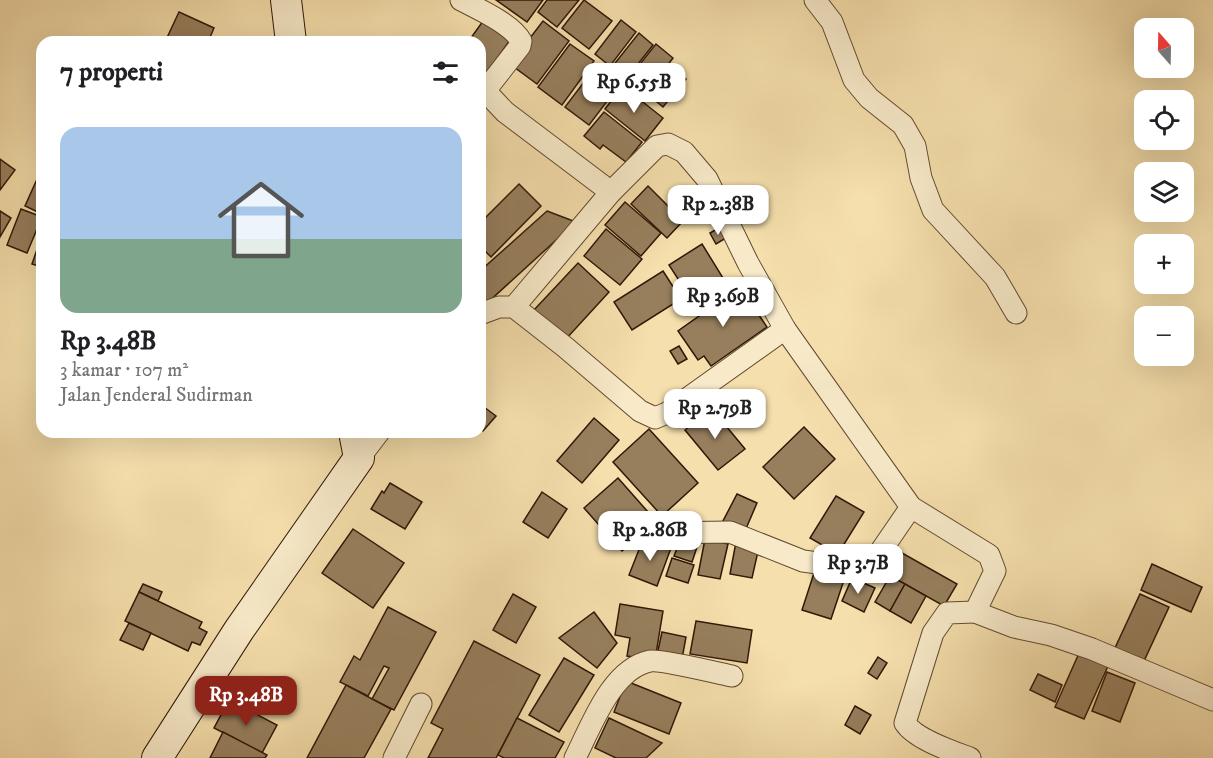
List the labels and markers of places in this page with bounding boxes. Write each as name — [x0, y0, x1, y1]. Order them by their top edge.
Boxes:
pin: Rp 6.55B — [572, 63, 696, 114]
pin: Rp 2.38B — [656, 185, 780, 236]
pin: Rp 3.69B — [661, 277, 785, 328]
pin: Rp 2.79B — [653, 389, 777, 440]
pin: Rp 2.86B — [588, 511, 712, 562]
pin: Rp 3.7B — [803, 544, 913, 595]
pin: Rp 3.48B — [184, 676, 308, 727]

